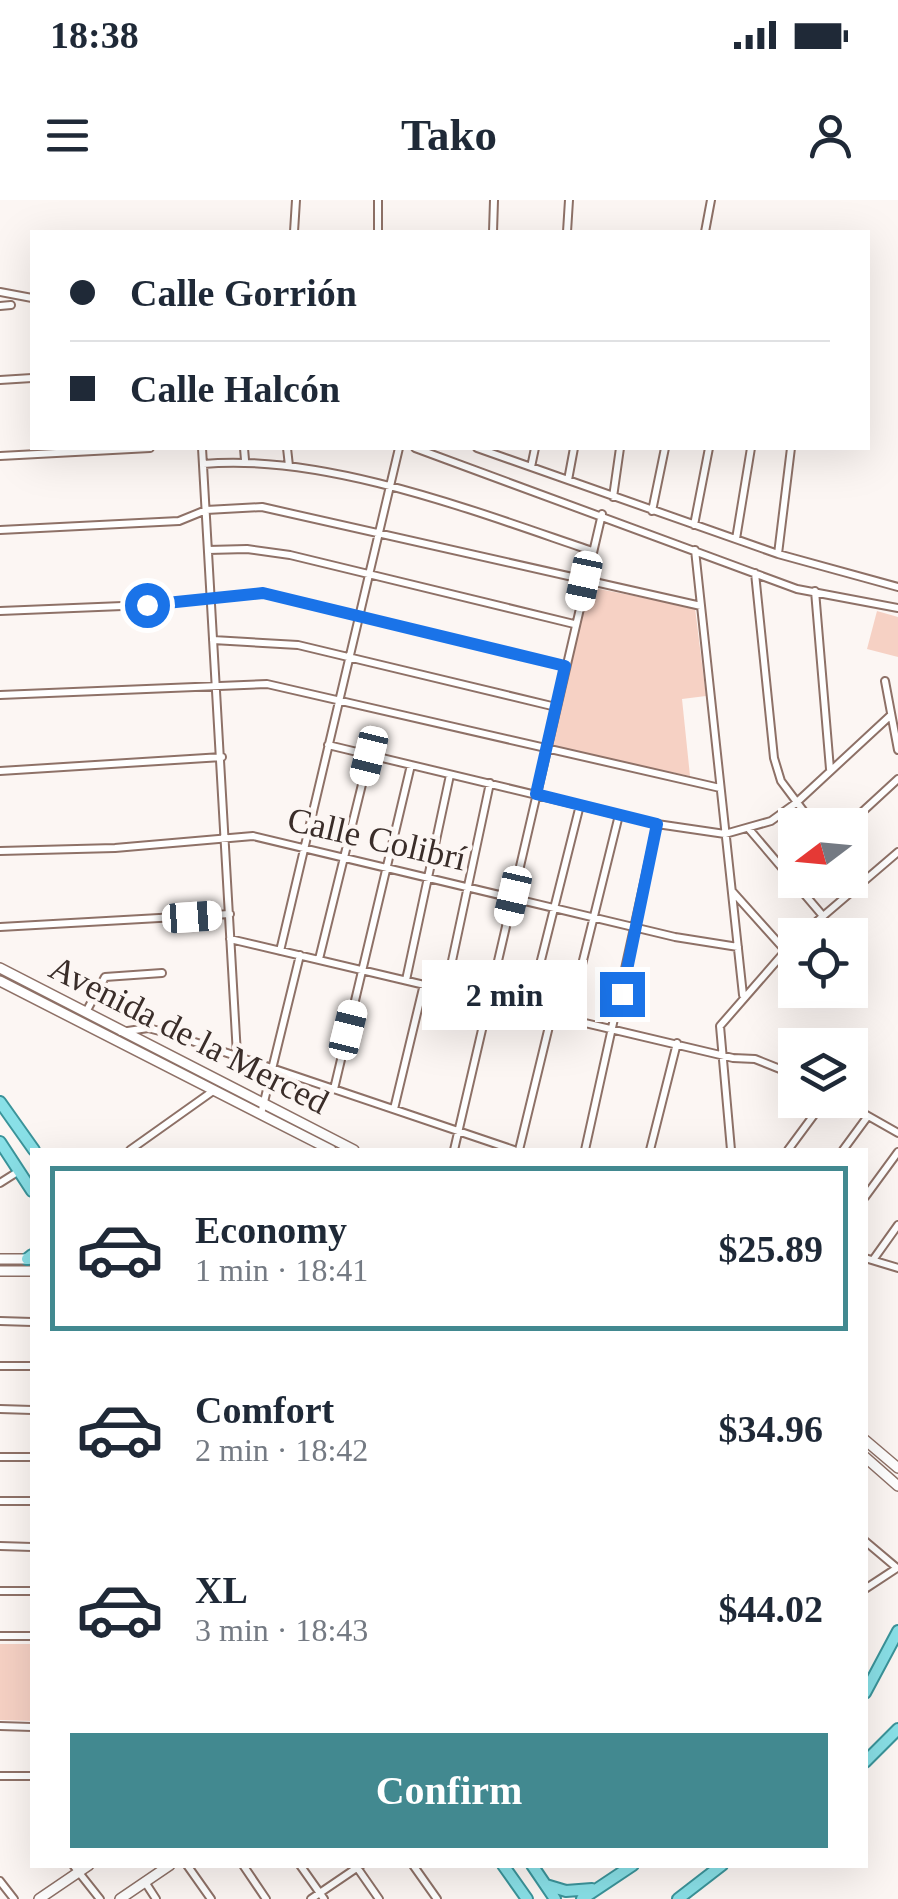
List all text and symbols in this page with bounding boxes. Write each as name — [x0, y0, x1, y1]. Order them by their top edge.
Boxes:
text: 18:38 — [50, 14, 139, 56]
icon: menu — [40, 108, 95, 163]
icon: person — [803, 108, 858, 163]
text: Tako — [401, 110, 497, 160]
text: Calle Gorrión — [130, 272, 357, 314]
text: Calle Halcón — [130, 368, 340, 410]
car — [563, 549, 605, 613]
route start — [125, 583, 170, 628]
car — [347, 723, 391, 789]
street label: Calle Colibrí — [284, 800, 470, 879]
north arrow — [778, 808, 868, 898]
map controls — [778, 808, 868, 1118]
car — [492, 863, 534, 929]
car — [161, 900, 223, 934]
button: locate — [778, 918, 868, 1008]
street label: Avenida de la Merced — [43, 948, 335, 1122]
callout: 2 min — [422, 959, 587, 1029]
route end — [600, 972, 645, 1017]
text: 2 min — [466, 977, 543, 1013]
car — [326, 997, 370, 1063]
button: layers — [778, 1028, 868, 1118]
icon: car — [75, 1204, 165, 1294]
text: Economy — [195, 1209, 347, 1251]
text: $25.89 — [719, 1228, 823, 1270]
text: 1 min · 18:41 — [195, 1252, 368, 1288]
icon: car — [75, 1384, 165, 1474]
text: Comfort — [195, 1389, 334, 1431]
text: $34.96 — [719, 1408, 823, 1450]
text: 2 min · 18:42 — [195, 1432, 368, 1468]
icon: car — [75, 1564, 165, 1654]
text: XL — [195, 1569, 248, 1611]
text: $44.02 — [719, 1588, 823, 1630]
text: 3 min · 18:43 — [195, 1612, 368, 1648]
button: Confirm — [70, 1733, 828, 1848]

